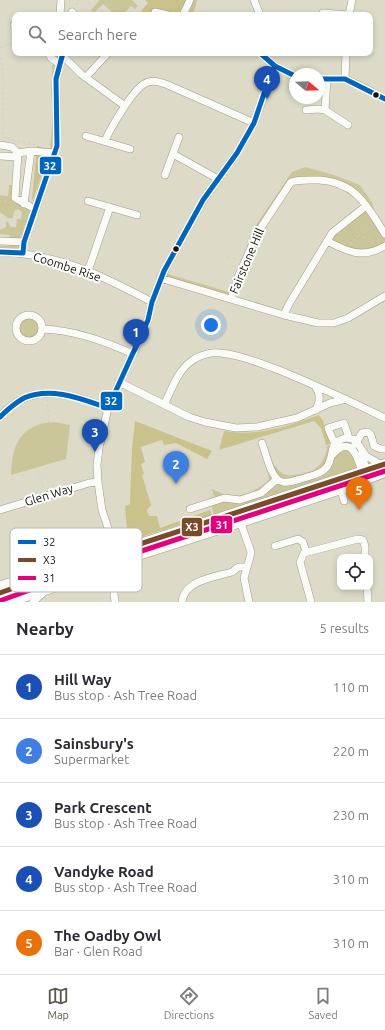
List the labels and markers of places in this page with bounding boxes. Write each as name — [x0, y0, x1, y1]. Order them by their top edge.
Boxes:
pin: 4 — [254, 66, 280, 99]
unlabelled marker — [371, 90, 381, 100]
unlabelled marker — [171, 244, 181, 254]
pin: 1 — [123, 319, 149, 352]
pin: 3 — [82, 419, 108, 452]
pin: 2 — [163, 451, 189, 484]
pin: 5 — [346, 477, 372, 510]

